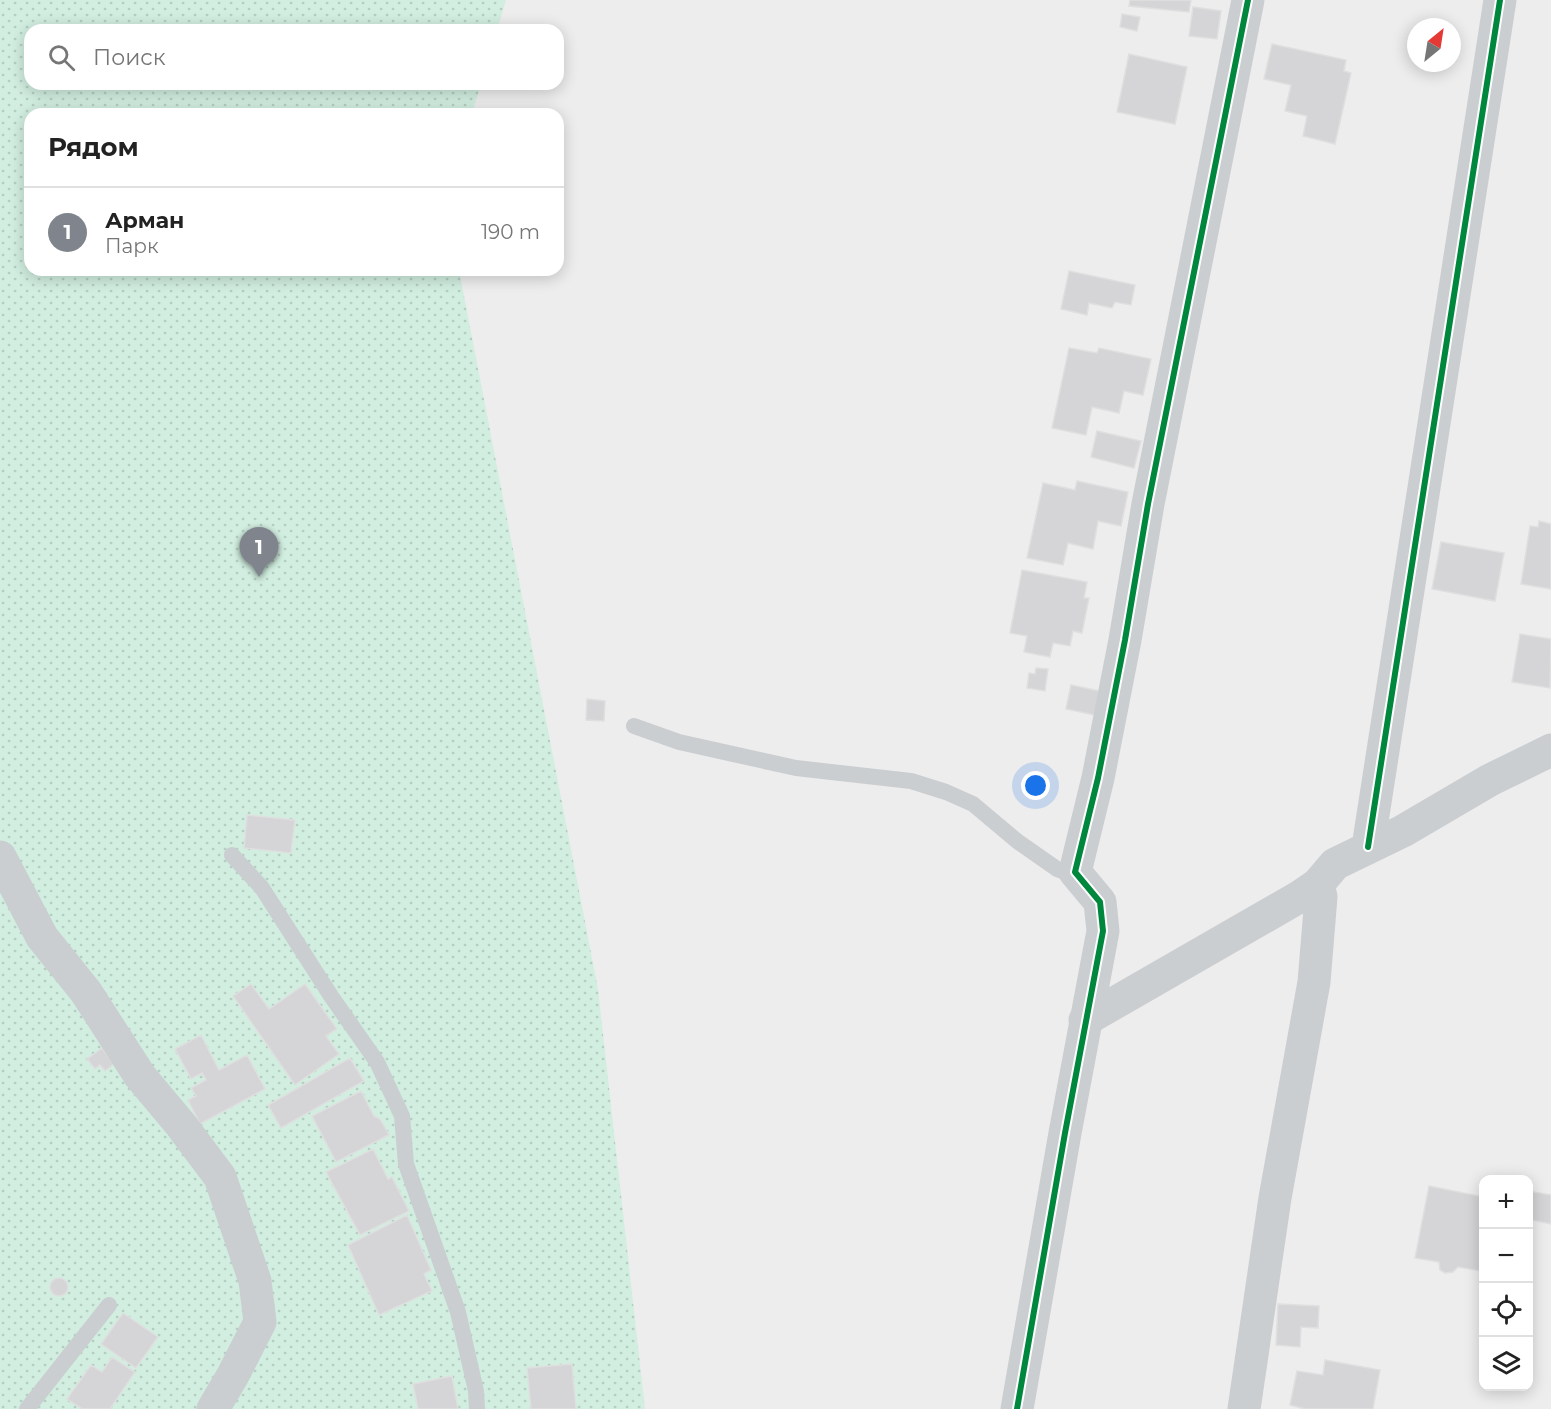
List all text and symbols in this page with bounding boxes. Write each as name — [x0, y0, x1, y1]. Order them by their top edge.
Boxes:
north arrow — [1407, 18, 1461, 72]
search box — [24, 24, 564, 90]
icon: search — [45, 41, 78, 74]
text: Поиск — [93, 44, 165, 71]
text: Рядом — [48, 131, 139, 163]
text: Арман — [105, 207, 184, 234]
text: 1 — [64, 220, 71, 244]
text: 190 m — [481, 220, 540, 244]
text: Парк — [105, 234, 159, 258]
pin: 1 — [240, 528, 278, 577]
your location — [1021, 771, 1050, 800]
map controls — [1479, 1175, 1533, 1391]
button: + — [1479, 1175, 1533, 1229]
button: − — [1479, 1229, 1533, 1283]
button: locate — [1479, 1283, 1533, 1337]
button: layers — [1479, 1337, 1533, 1391]

